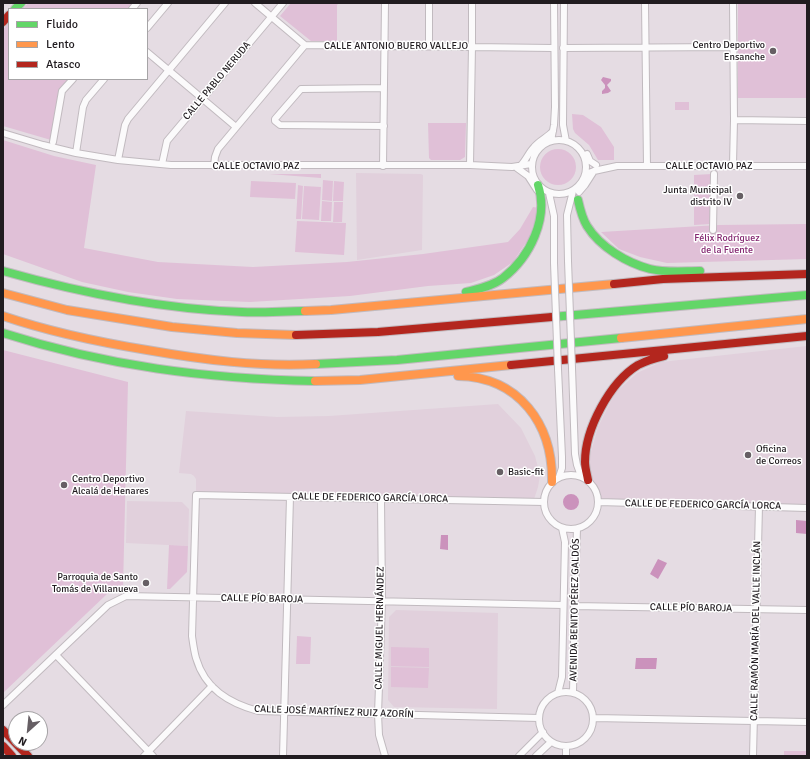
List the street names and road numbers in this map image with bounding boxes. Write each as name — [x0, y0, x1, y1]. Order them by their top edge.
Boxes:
street label: CALLE PABLO NERUDA — [181, 39, 253, 123]
street label: CALLE ANTONIO BUERO VALLEJO — [324, 40, 468, 52]
street label: CALLE OCTAVIO PAZ — [212, 160, 300, 172]
street label: CALLE OCTAVIO PAZ — [665, 160, 753, 172]
street label: CALLE DE FEDERICO GARCÍA LORCA — [292, 491, 448, 505]
street label: CALLE DE FEDERICO GARCÍA LORCA — [625, 498, 781, 512]
street label: AVENIDA BENITO PÉREZ GALDÓS — [568, 538, 582, 682]
street label: CALLE RAMÓN MARÍA DEL VALLE INCLÁN — [748, 541, 764, 721]
street label: CALLE MIGUEL HERNÁNDEZ — [373, 566, 387, 690]
street label: CALLE PÍO BAROJA — [221, 592, 303, 606]
street label: CALLE PÍO BAROJA — [650, 601, 732, 615]
street label: CALLE JOSÉ MARTÍNEZ RUIZ AZORÍN — [254, 703, 414, 721]

